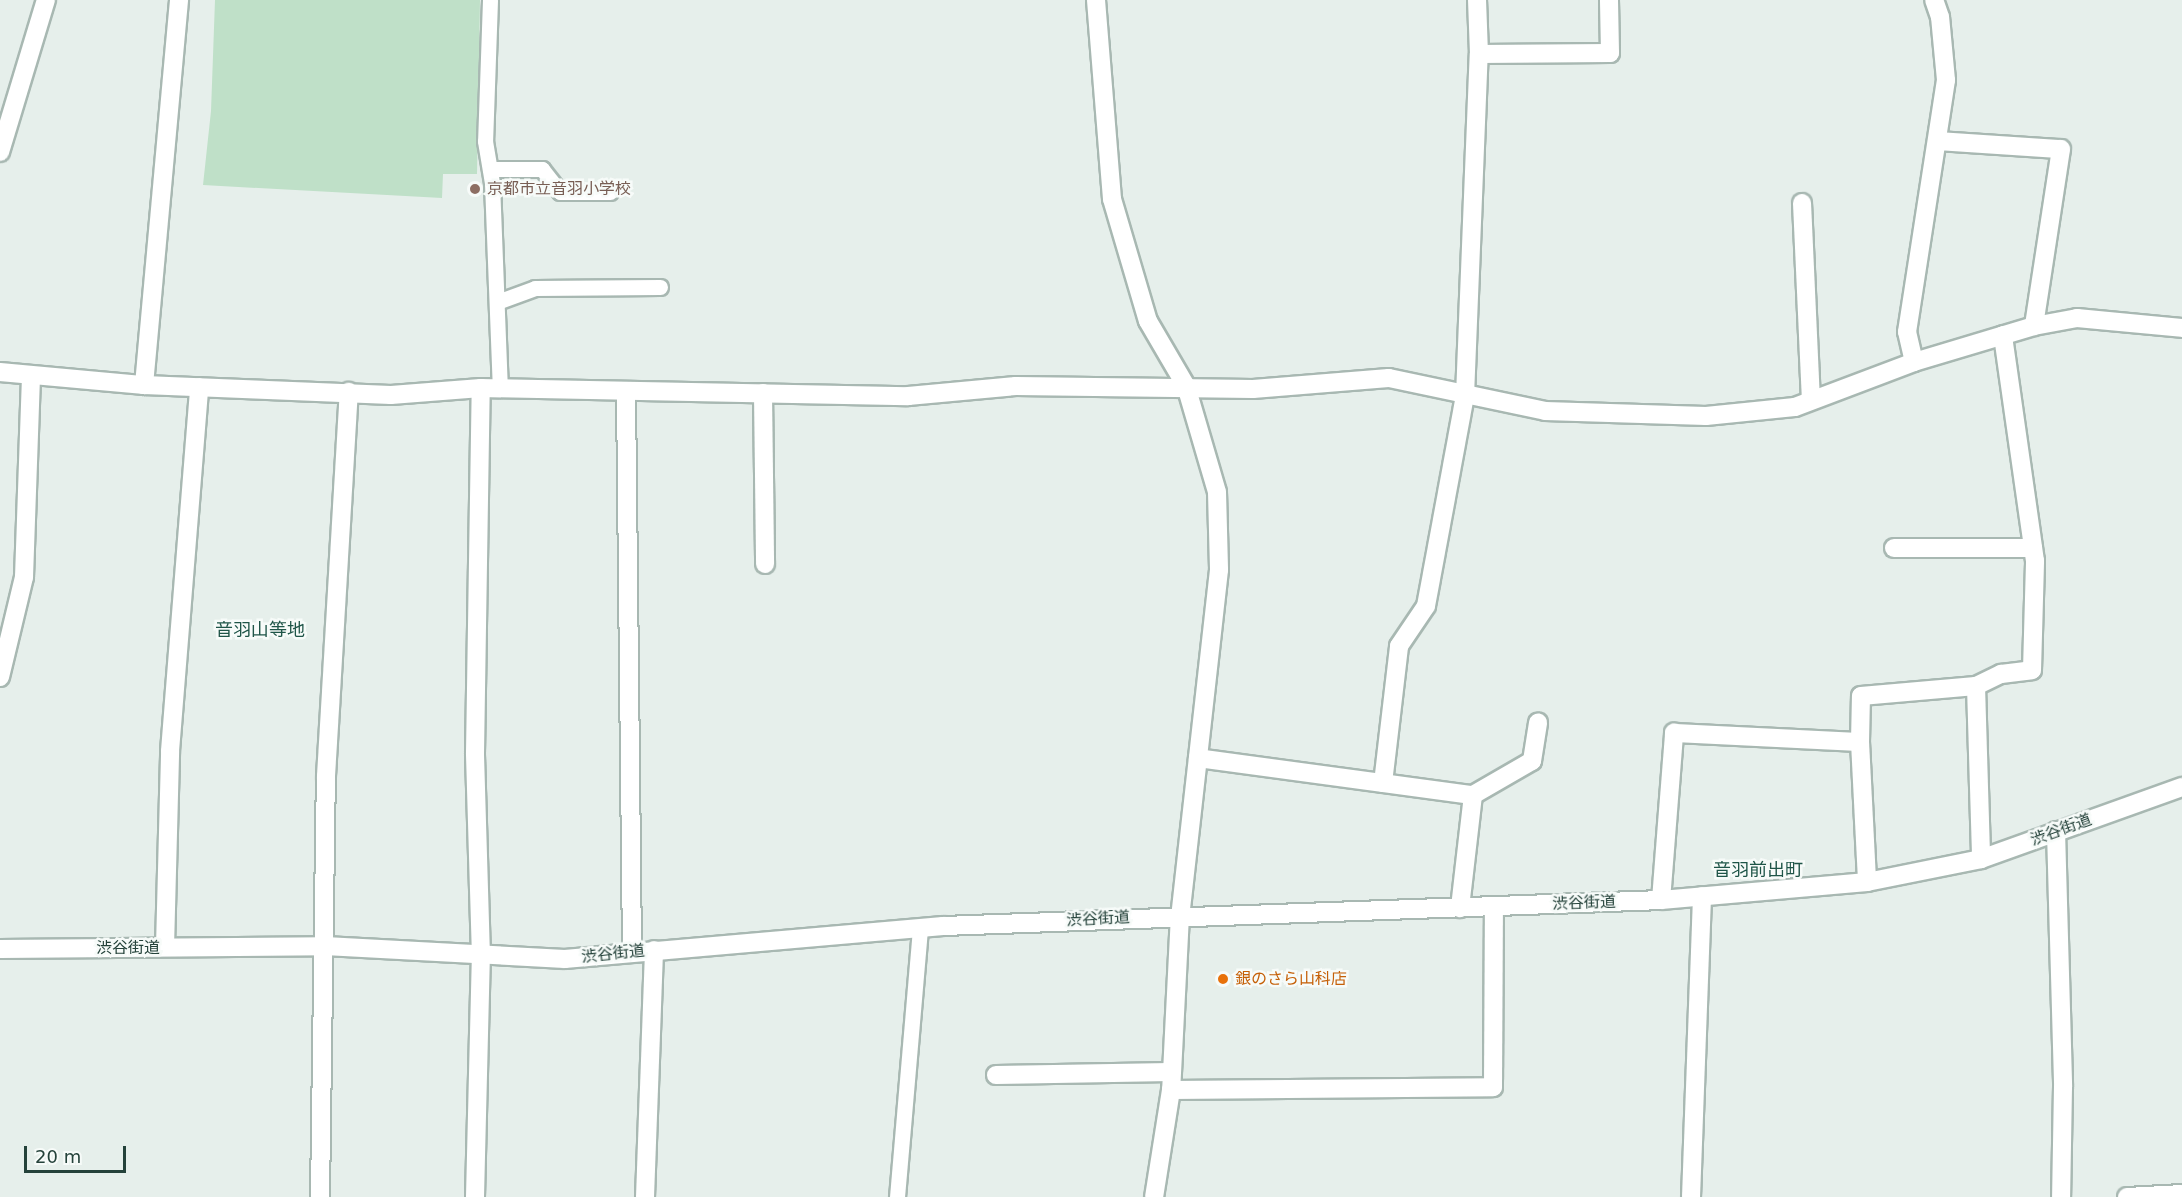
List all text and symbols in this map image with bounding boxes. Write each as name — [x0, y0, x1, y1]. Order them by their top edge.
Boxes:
place label: 京都市立音羽小学校 — [487, 179, 631, 199]
marker: 京都市立音羽小学校 — [468, 182, 482, 196]
district label: 音羽山等地 — [215, 619, 305, 641]
street label: 渋谷街道 — [2028, 810, 2094, 850]
district label: 音羽前出町 — [1713, 859, 1803, 881]
street label: 渋谷街道 — [1552, 892, 1616, 914]
street label: 渋谷街道 — [1066, 908, 1130, 930]
street label: 渋谷街道 — [96, 938, 160, 958]
street label: 渋谷街道 — [580, 941, 646, 967]
place label: 銀のさら山科店 — [1235, 969, 1347, 989]
marker: 銀のさら山科店 — [1216, 972, 1230, 986]
scale bar — [27, 1134, 129, 1172]
text: 20 m — [35, 1146, 81, 1167]

